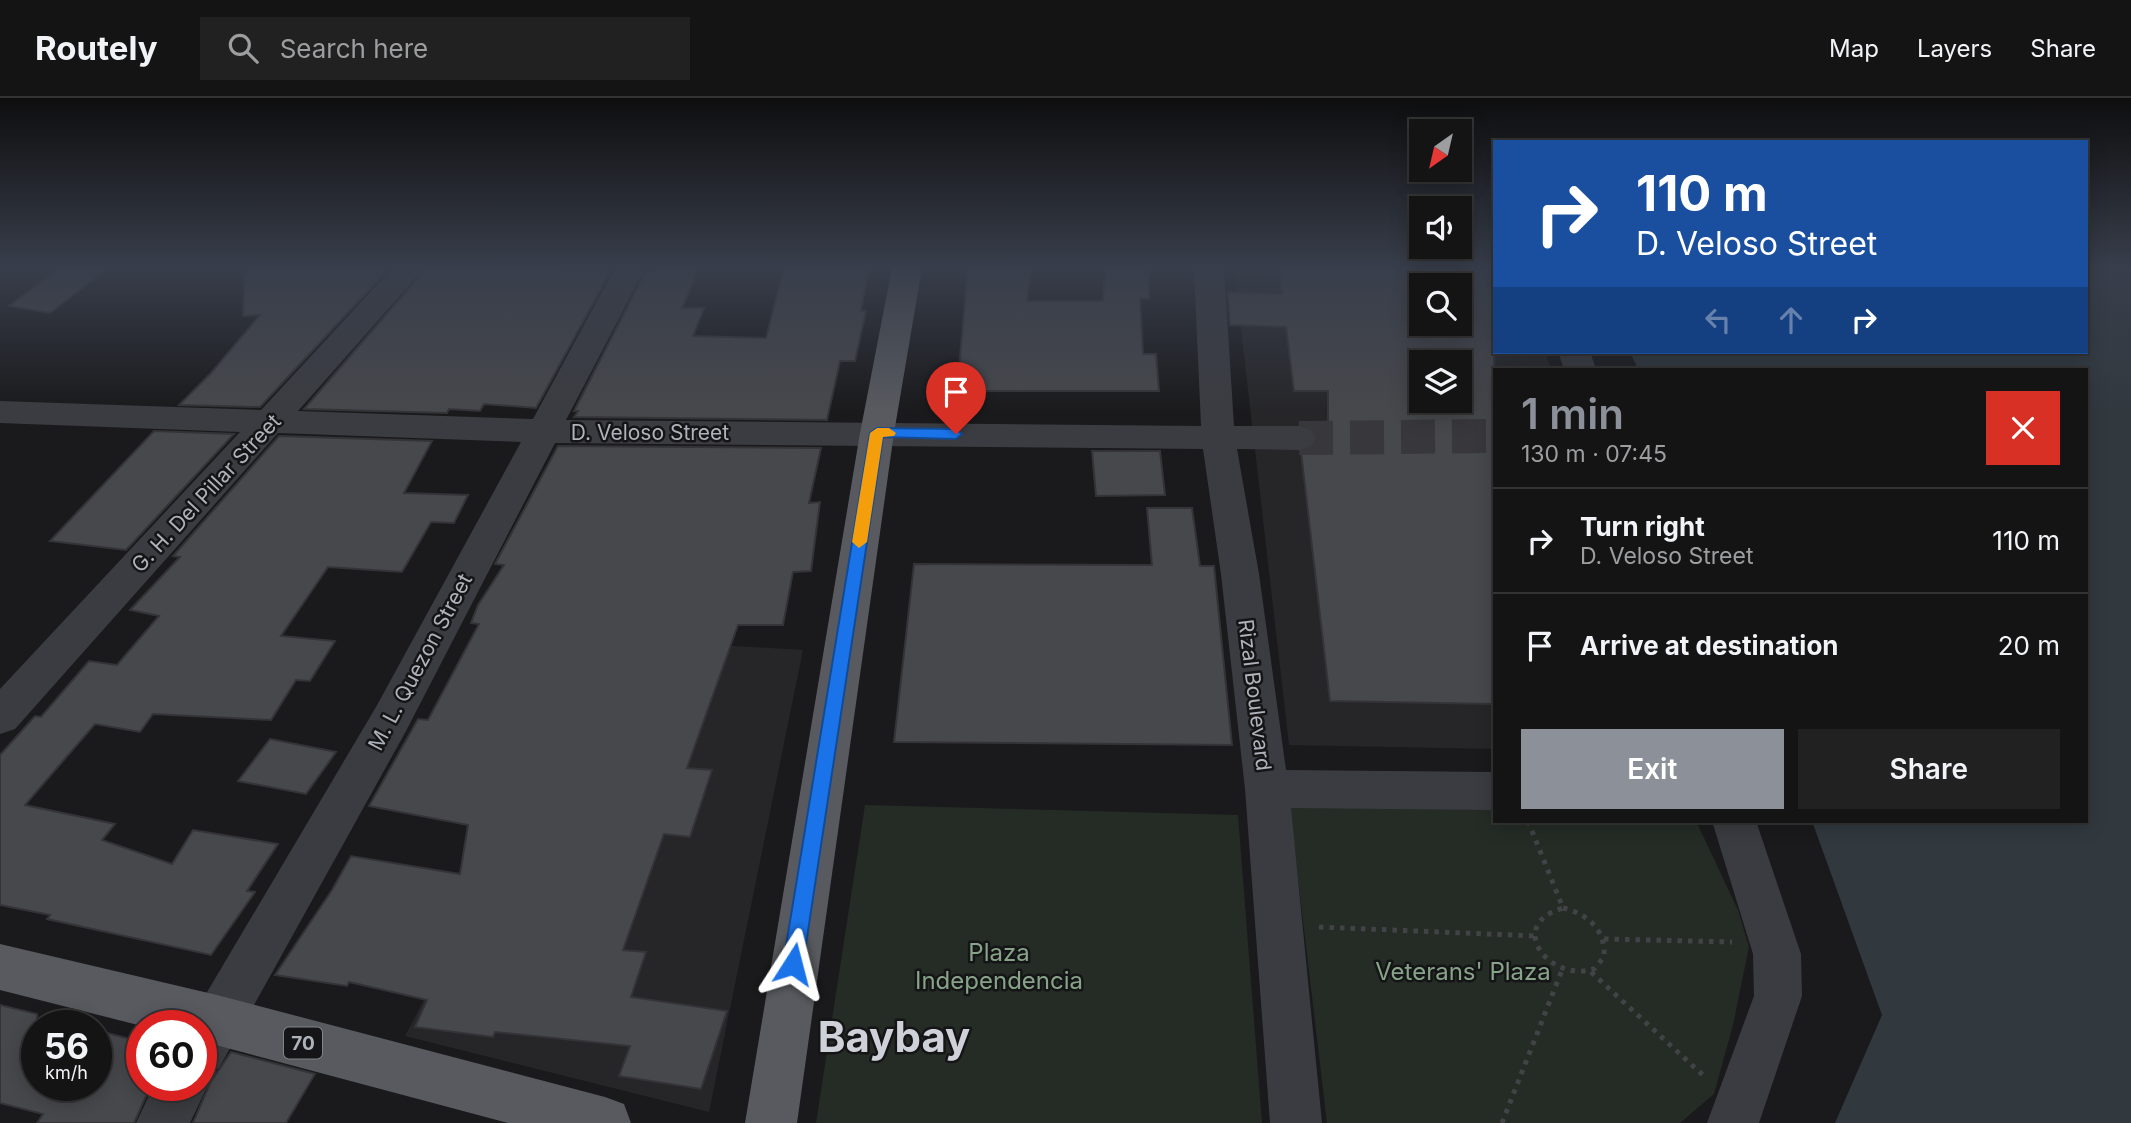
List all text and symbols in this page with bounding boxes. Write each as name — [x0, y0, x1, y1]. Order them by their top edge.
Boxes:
search box — [200, 17, 690, 80]
text: Routely — [35, 28, 158, 68]
icon: search — [224, 29, 262, 67]
text: Search here — [280, 33, 428, 64]
text: Map — [1829, 34, 1879, 63]
text: Layers — [1917, 34, 1992, 63]
text: Share — [2030, 34, 2096, 63]
north arrow — [1409, 119, 1472, 182]
map controls — [1409, 119, 1472, 413]
text: 110 m — [1636, 164, 1768, 223]
icon: right — [1521, 168, 1612, 259]
button: sound — [1409, 196, 1472, 259]
text: D. Veloso Street — [1636, 224, 1877, 263]
button: search — [1409, 273, 1472, 336]
icon: left — [1699, 301, 1737, 339]
icon: ahead — [1772, 301, 1810, 339]
icon: right — [1845, 301, 1883, 339]
button: layers — [1409, 350, 1472, 413]
pin — [926, 362, 986, 434]
icon: arrive — [937, 373, 975, 411]
text: 1 min — [1521, 388, 1624, 439]
button: close — [1986, 391, 2060, 465]
street label: G. H. Del Pillar Street — [126, 409, 286, 577]
street label: D. Veloso Street — [571, 420, 729, 445]
text: 130 m · 07:45 — [1521, 440, 1667, 468]
text: Turn right — [1580, 511, 1705, 542]
icon: right — [1521, 522, 1559, 560]
text: 110 m — [1992, 525, 2060, 556]
text: D. Veloso Street — [1580, 542, 1753, 570]
street label: M. L. Quezon Street — [363, 569, 477, 755]
street label: Rizal Boulevard — [1233, 618, 1277, 772]
icon: arrive — [1521, 627, 1559, 665]
text: Arrive at destination — [1580, 630, 1839, 661]
text: 20 m — [1998, 630, 2060, 661]
button: Exit — [1521, 729, 1784, 809]
button: Share — [1798, 729, 2060, 809]
position arrow — [756, 927, 830, 1001]
park label: Plaza Independencia — [915, 938, 1083, 995]
park label: Veterans' Plaza — [1375, 957, 1551, 986]
speed limit sign: 60 — [126, 1010, 217, 1101]
district label: Baybay — [818, 1011, 970, 1062]
text: 56 — [44, 1025, 89, 1067]
road number: 70 — [284, 1028, 322, 1058]
text: km/h — [45, 1062, 88, 1083]

